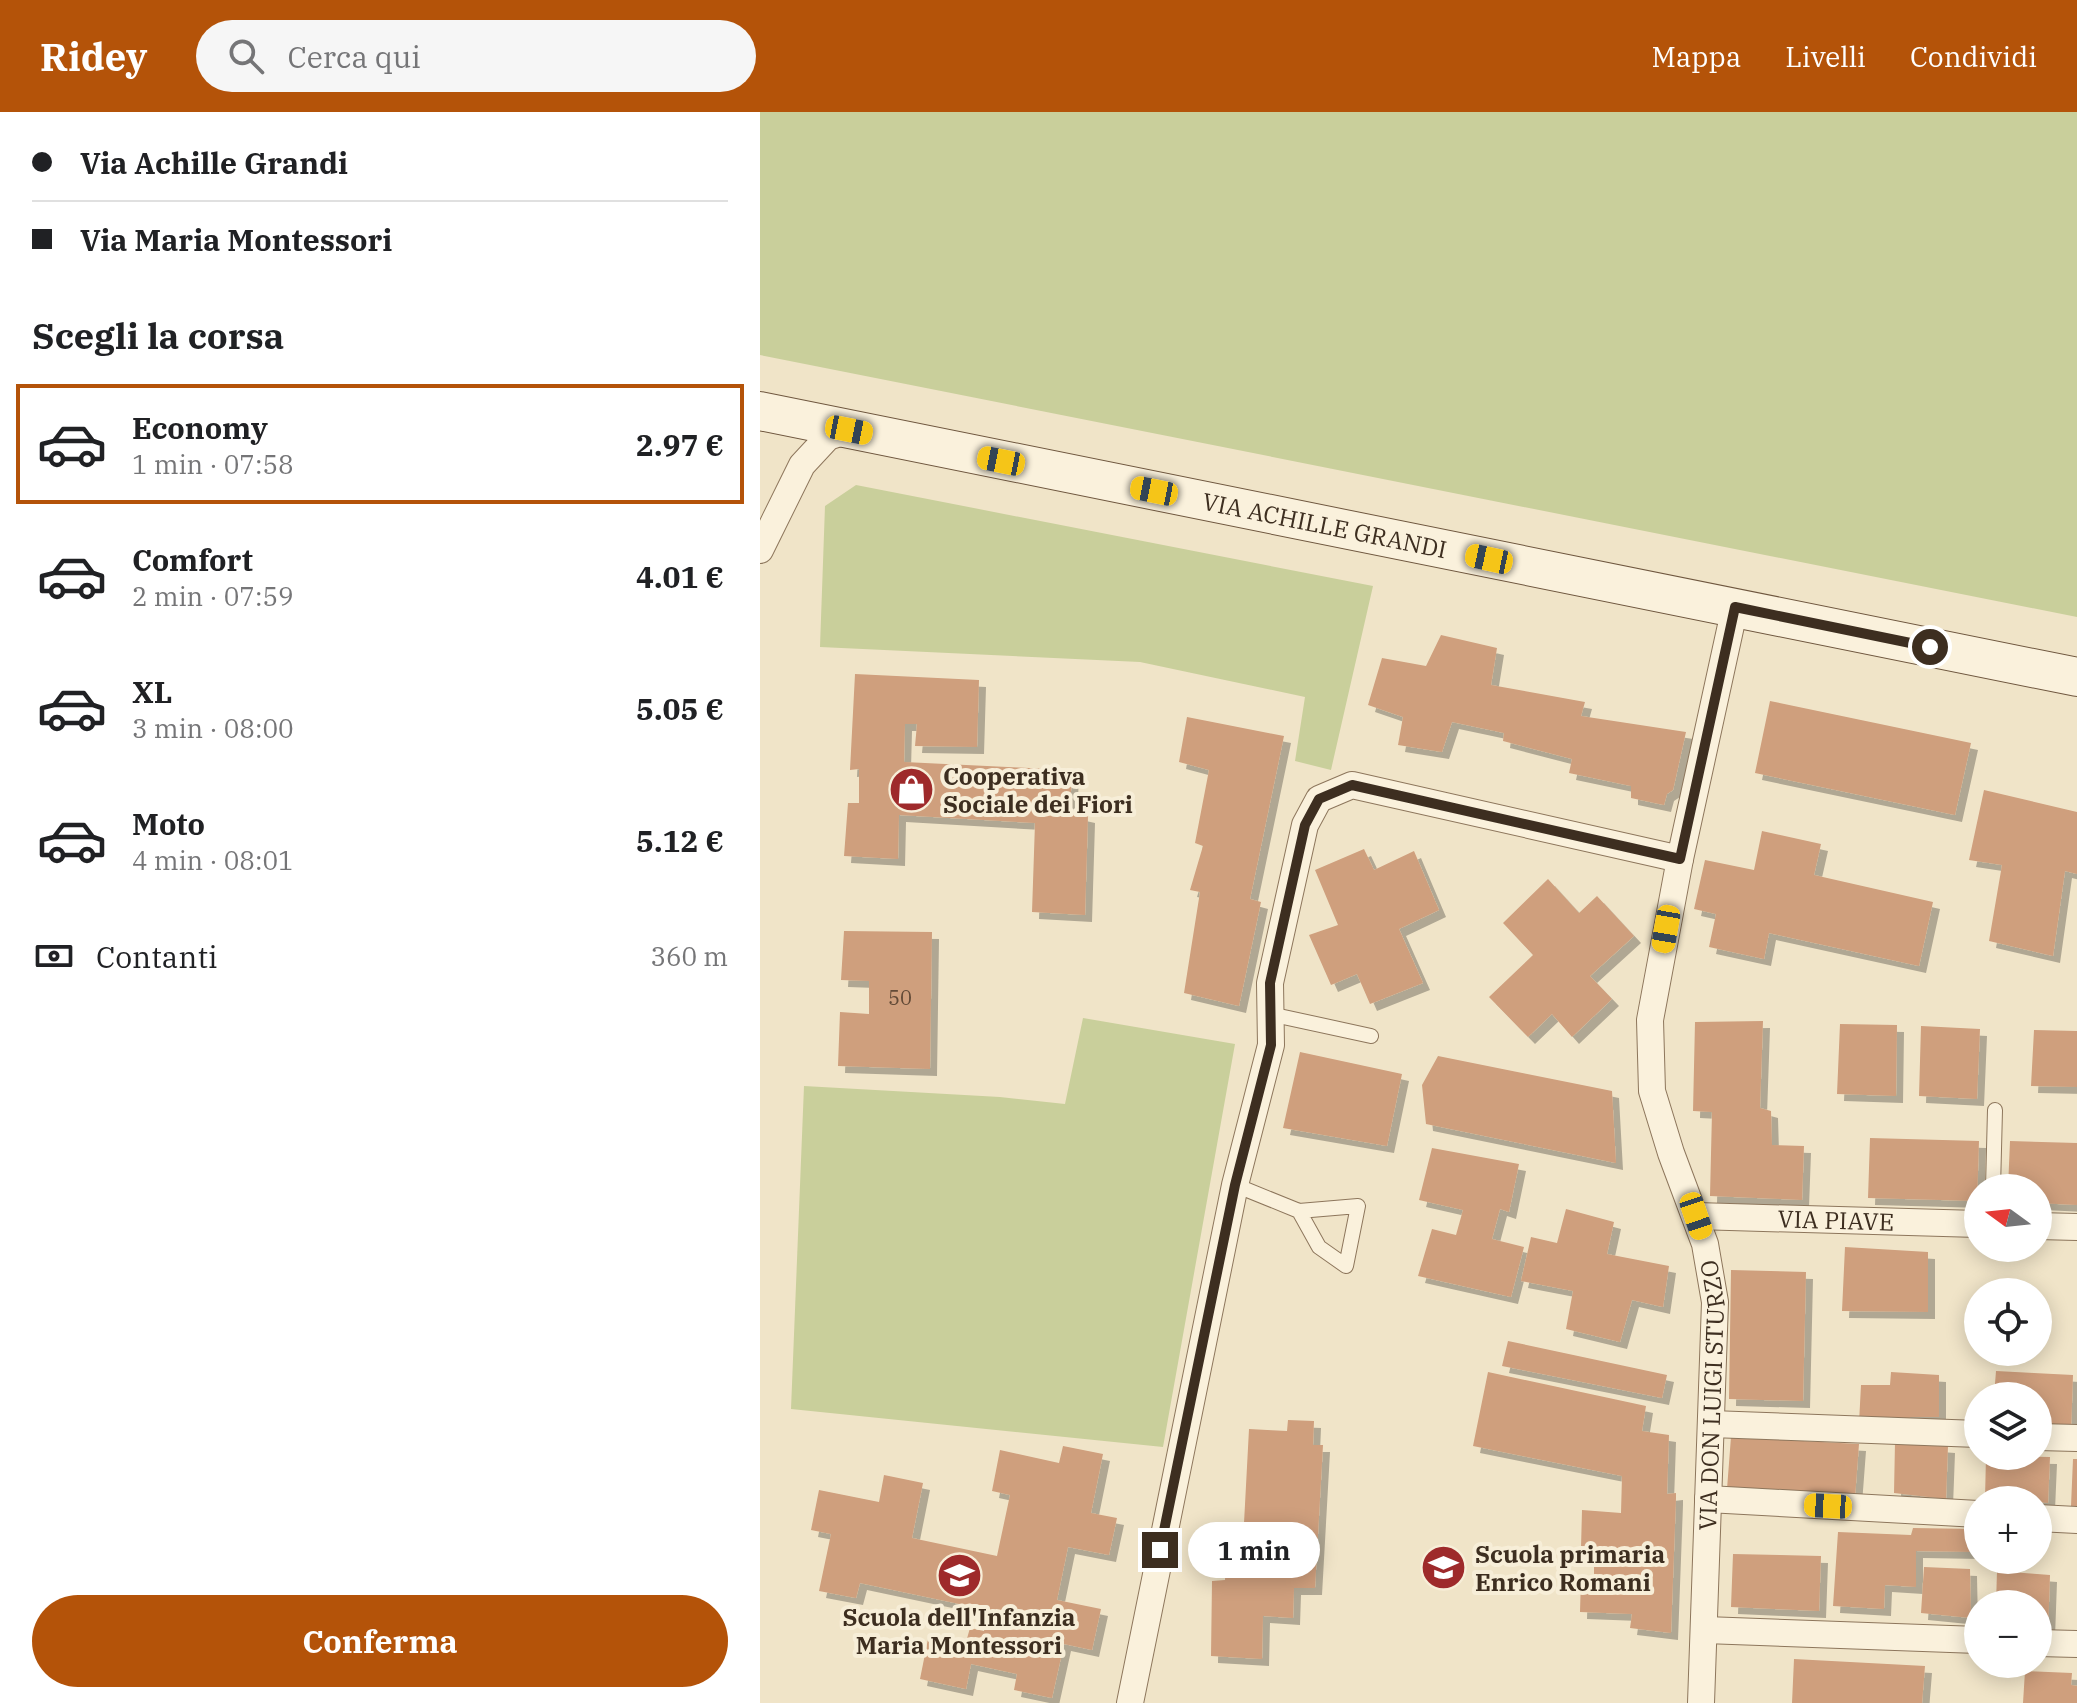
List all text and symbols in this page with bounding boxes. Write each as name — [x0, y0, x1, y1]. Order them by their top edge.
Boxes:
search box — [196, 20, 756, 92]
text: Ridey — [40, 32, 148, 81]
icon: search — [224, 34, 268, 78]
text: Cerca qui — [288, 37, 421, 76]
text: Mappa — [1652, 38, 1741, 75]
text: Livelli — [1785, 38, 1866, 75]
text: Condividi — [1910, 38, 2037, 75]
text: Via Achille Grandi — [80, 143, 348, 182]
text: Via Maria Montessori — [80, 220, 392, 259]
text: Scegli la corsa — [32, 312, 284, 359]
icon: car — [36, 408, 108, 480]
text: Economy — [132, 408, 268, 447]
car — [823, 414, 875, 446]
text: 2.97 € — [636, 425, 724, 464]
car — [975, 445, 1027, 477]
text: 1 min · 07:58 — [132, 447, 294, 481]
car — [1128, 475, 1180, 507]
street label: VIA ACHILLE GRANDI — [1200, 485, 1450, 565]
icon: car — [36, 540, 108, 612]
text: Comfort — [132, 540, 253, 579]
car — [1463, 542, 1515, 576]
text: 4.01 € — [636, 557, 724, 596]
text: 2 min · 07:59 — [132, 579, 294, 613]
route start — [1912, 629, 1948, 665]
icon: car — [36, 672, 108, 744]
text: XL — [132, 672, 172, 711]
text: 5.05 € — [636, 689, 724, 728]
text: 3 min · 08:00 — [132, 711, 294, 745]
place label: Cooperativa Sociale dei Fiori — [943, 760, 1133, 820]
shop icon: Cooperativa Sociale dei Fiori — [888, 766, 936, 814]
icon: car — [36, 804, 108, 876]
text: Moto — [132, 804, 205, 843]
text: 5.12 € — [636, 821, 724, 860]
text: 4 min · 08:01 — [132, 843, 294, 877]
car — [1650, 903, 1682, 955]
icon: cash — [32, 934, 76, 978]
text: Contanti — [96, 937, 217, 976]
text: 360 m — [650, 939, 728, 973]
house number: 50 — [888, 984, 912, 1011]
north arrow — [1964, 1174, 2052, 1262]
map controls — [1964, 1174, 2052, 1678]
car — [1677, 1189, 1715, 1243]
street label: VIA PIAVE — [1777, 1202, 1894, 1238]
street label: VIA DON LUIGI STURZO — [1691, 1258, 1732, 1531]
button: locate — [1964, 1278, 2052, 1366]
button: layers — [1964, 1382, 2052, 1470]
button: + — [1964, 1486, 2052, 1574]
car — [1803, 1493, 1853, 1519]
callout: 1 min — [1188, 1522, 1320, 1578]
route end — [1142, 1532, 1178, 1568]
text: 1 min — [1218, 1533, 1290, 1567]
place label: Scuola primaria Enrico Romani — [1475, 1538, 1665, 1598]
school or university icon: Scuola primaria Enrico Romani — [1420, 1544, 1468, 1592]
school or university icon: Scuola dell'Infanzia Maria Montessori — [935, 1551, 983, 1599]
button: − — [1964, 1590, 2052, 1678]
button: Conferma — [32, 1595, 728, 1687]
place label: Scuola dell'Infanzia Maria Montessori — [842, 1601, 1076, 1661]

